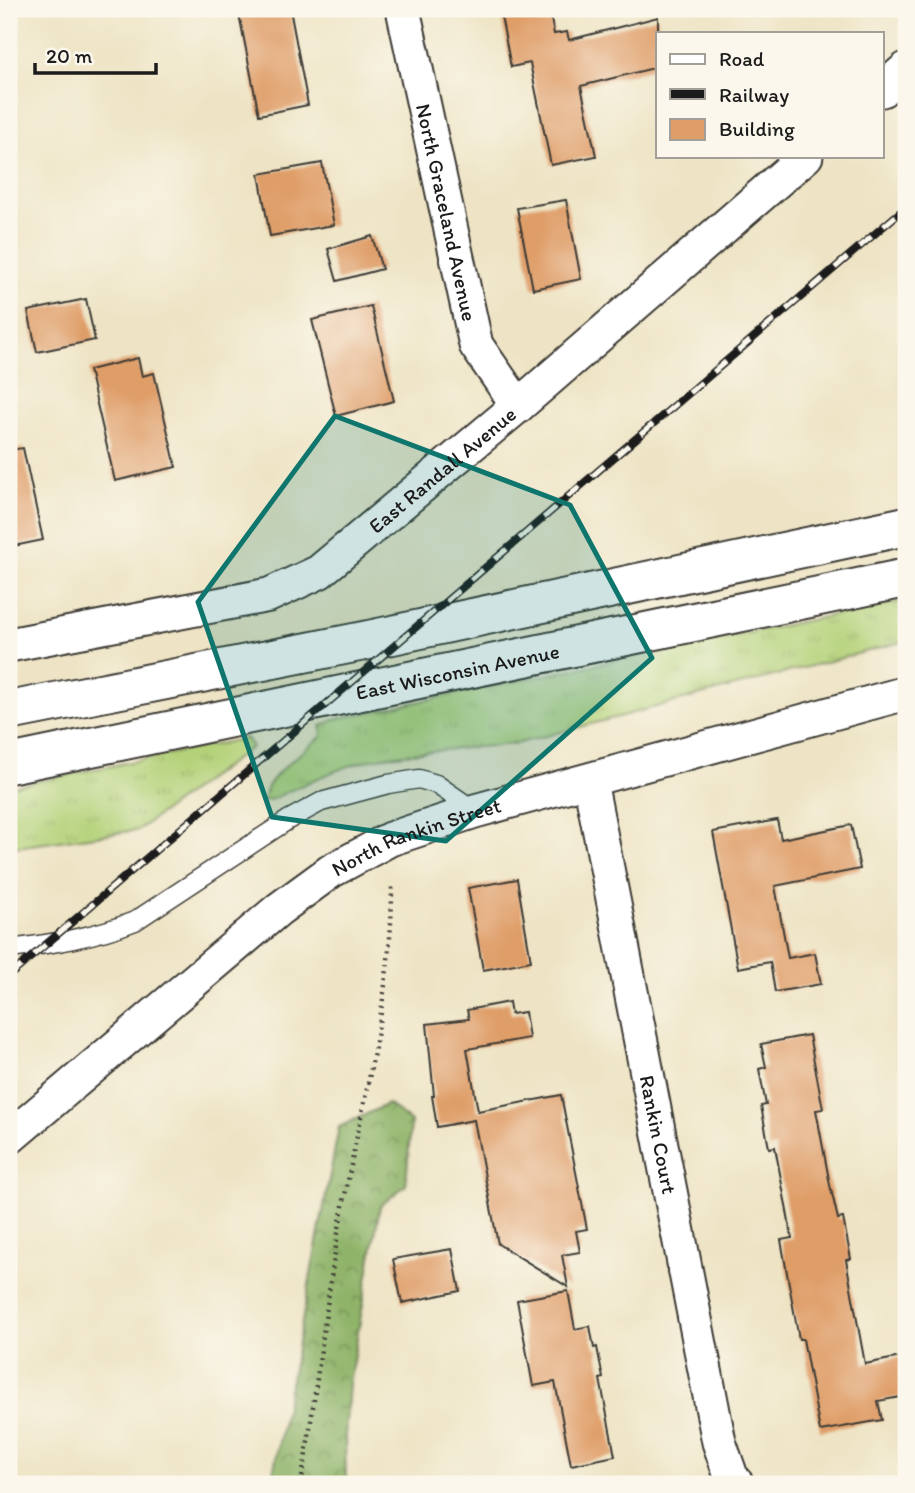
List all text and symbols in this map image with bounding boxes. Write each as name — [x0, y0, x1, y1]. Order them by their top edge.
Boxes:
scale bar — [35, 32, 156, 76]
legend — [656, 32, 884, 158]
text: 20 m — [46, 43, 93, 68]
text: Road — [719, 46, 765, 71]
text: Railway — [719, 82, 789, 107]
street label: North Graceland Avenue — [411, 101, 483, 323]
text: Building — [719, 116, 795, 141]
street label: East Randall Avenue — [363, 401, 521, 538]
street label: East Wisconsin Avenue — [353, 638, 561, 704]
street label: North Rankin Street — [327, 792, 504, 881]
street label: Rankin Court — [635, 1073, 683, 1196]

